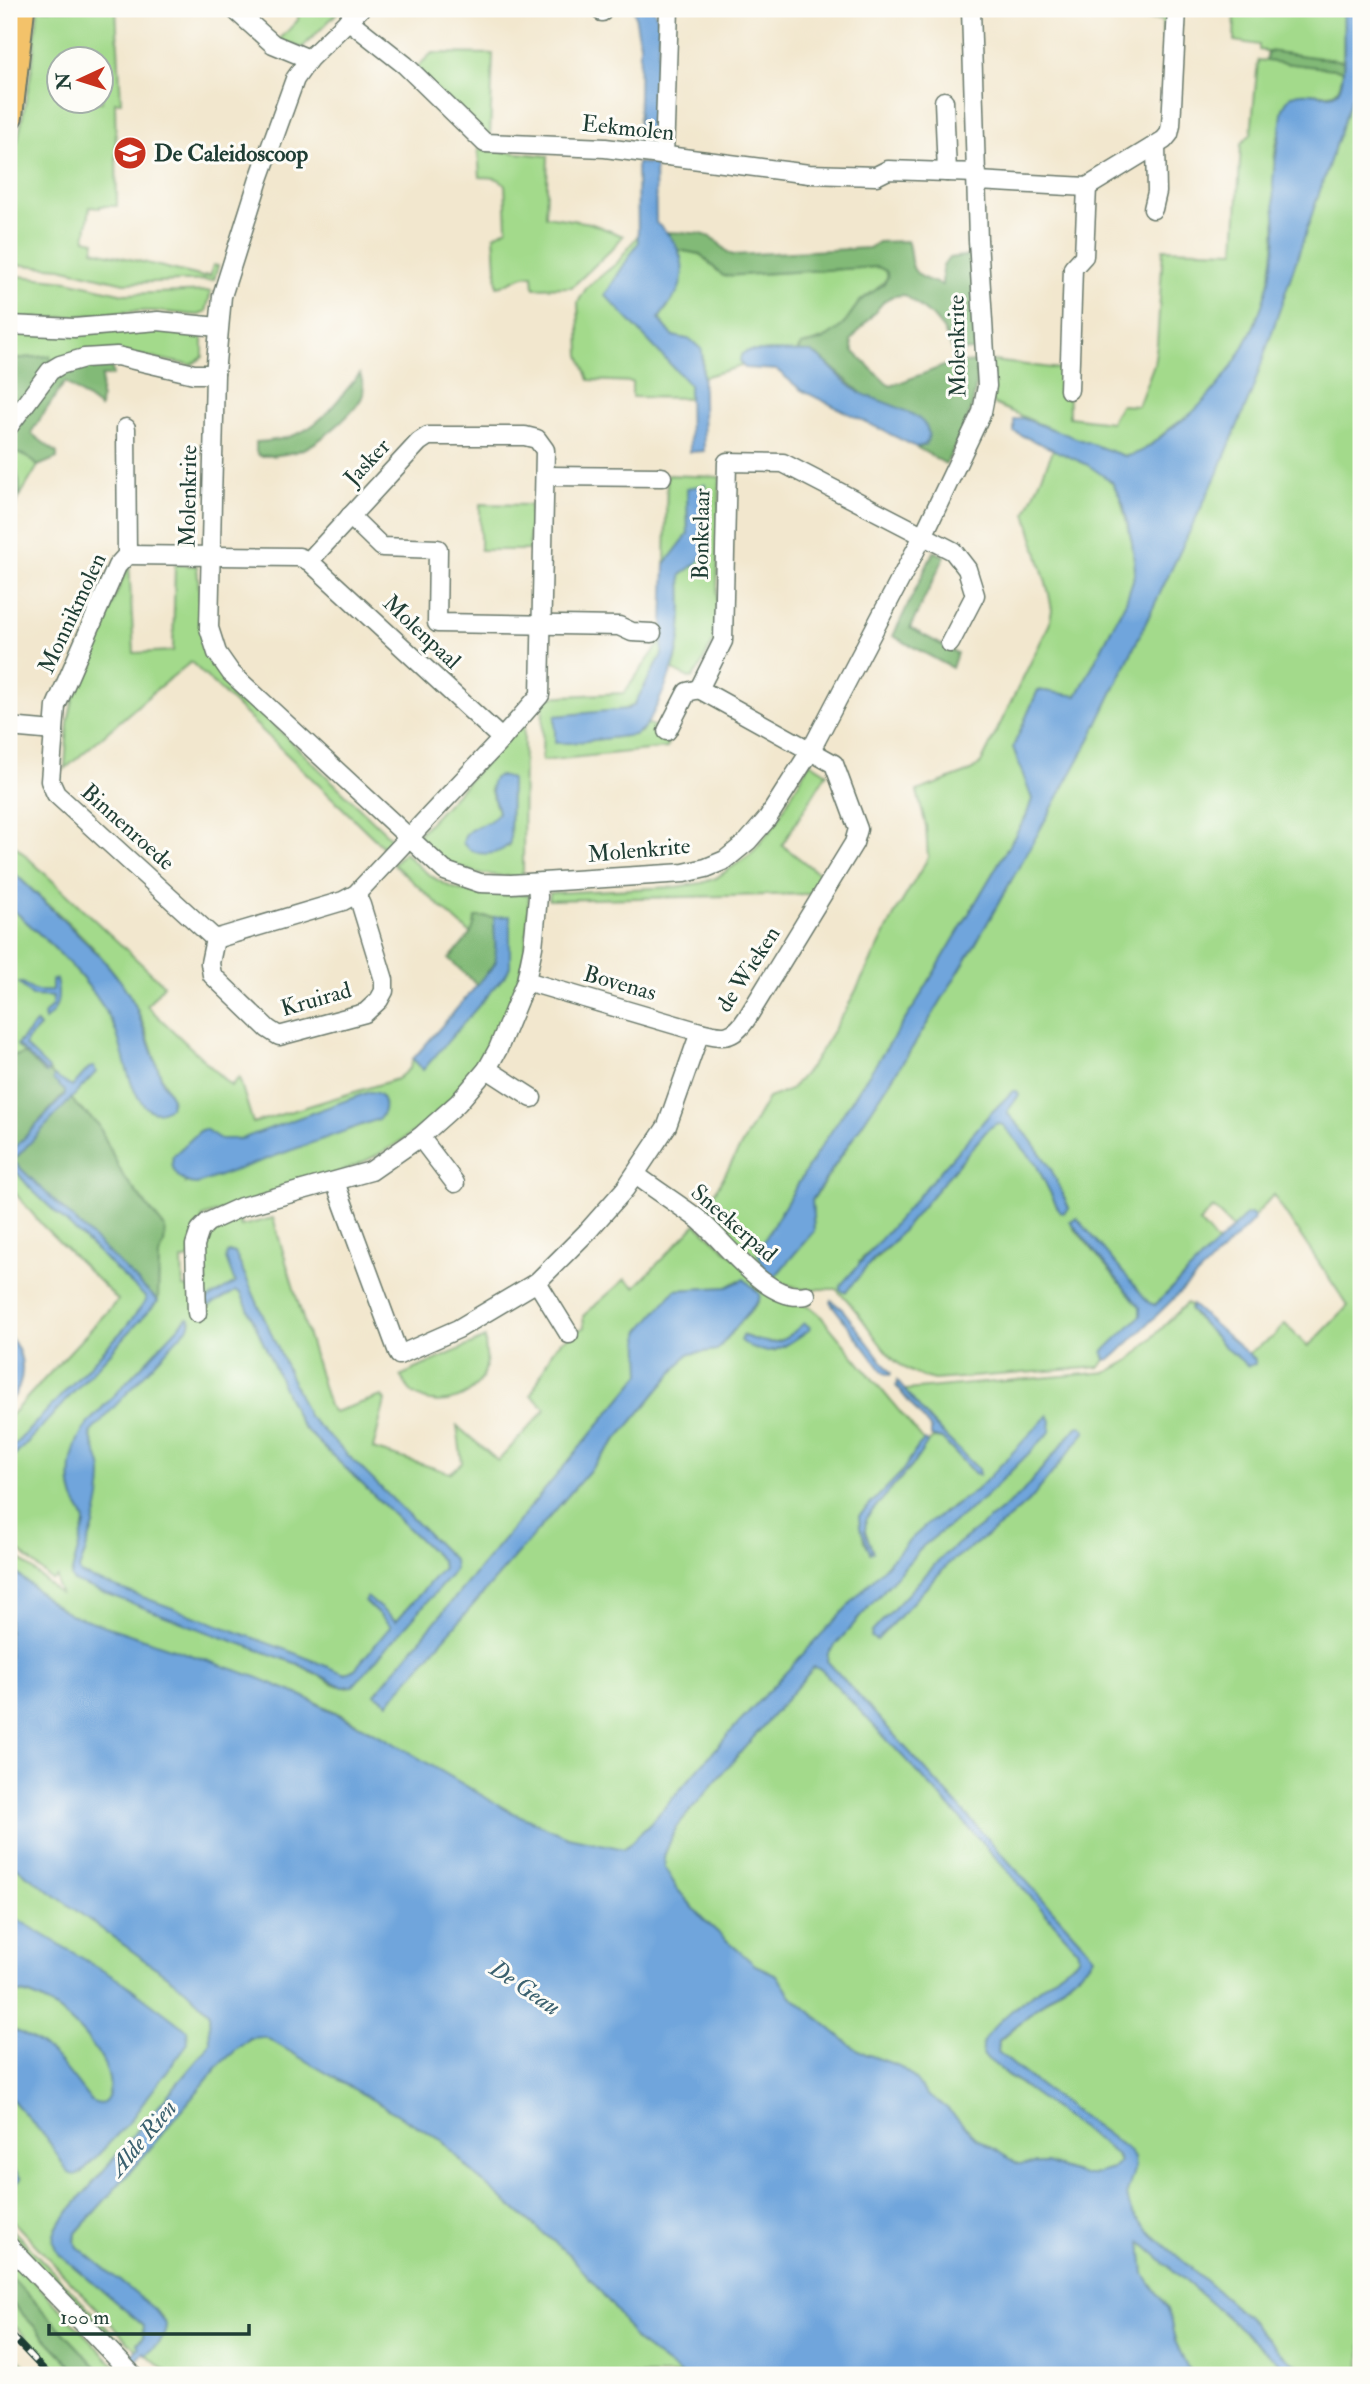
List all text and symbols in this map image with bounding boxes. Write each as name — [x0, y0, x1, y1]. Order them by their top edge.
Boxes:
north arrow — [46, 46, 116, 116]
text: N — [51, 71, 77, 91]
street label: Eekmolen — [580, 109, 676, 147]
school or university icon: De Caleidoscoop — [111, 134, 149, 172]
place label: De Caleidoscoop — [154, 139, 308, 169]
street label: Molenkrite — [942, 294, 972, 398]
street label: Jasker — [337, 432, 397, 493]
street label: Molenkrite — [173, 444, 203, 548]
street label: Bonkelaar — [686, 487, 716, 580]
street label: Monnikmolen — [31, 548, 113, 678]
street label: Molenpaal — [376, 589, 467, 676]
street label: Binnenroede — [75, 777, 181, 877]
street label: Molenkrite — [587, 831, 692, 869]
street label: de Wieken — [709, 920, 787, 1018]
street label: Bovenas — [580, 959, 660, 1007]
street label: Kruirad — [277, 975, 355, 1023]
street label: Sneekerpad — [684, 1178, 783, 1269]
water label: De Geau — [483, 1953, 566, 2023]
water label: Alde Rien — [100, 2094, 184, 2185]
scale bar — [49, 2293, 248, 2337]
text: 100 m — [60, 2304, 110, 2331]

